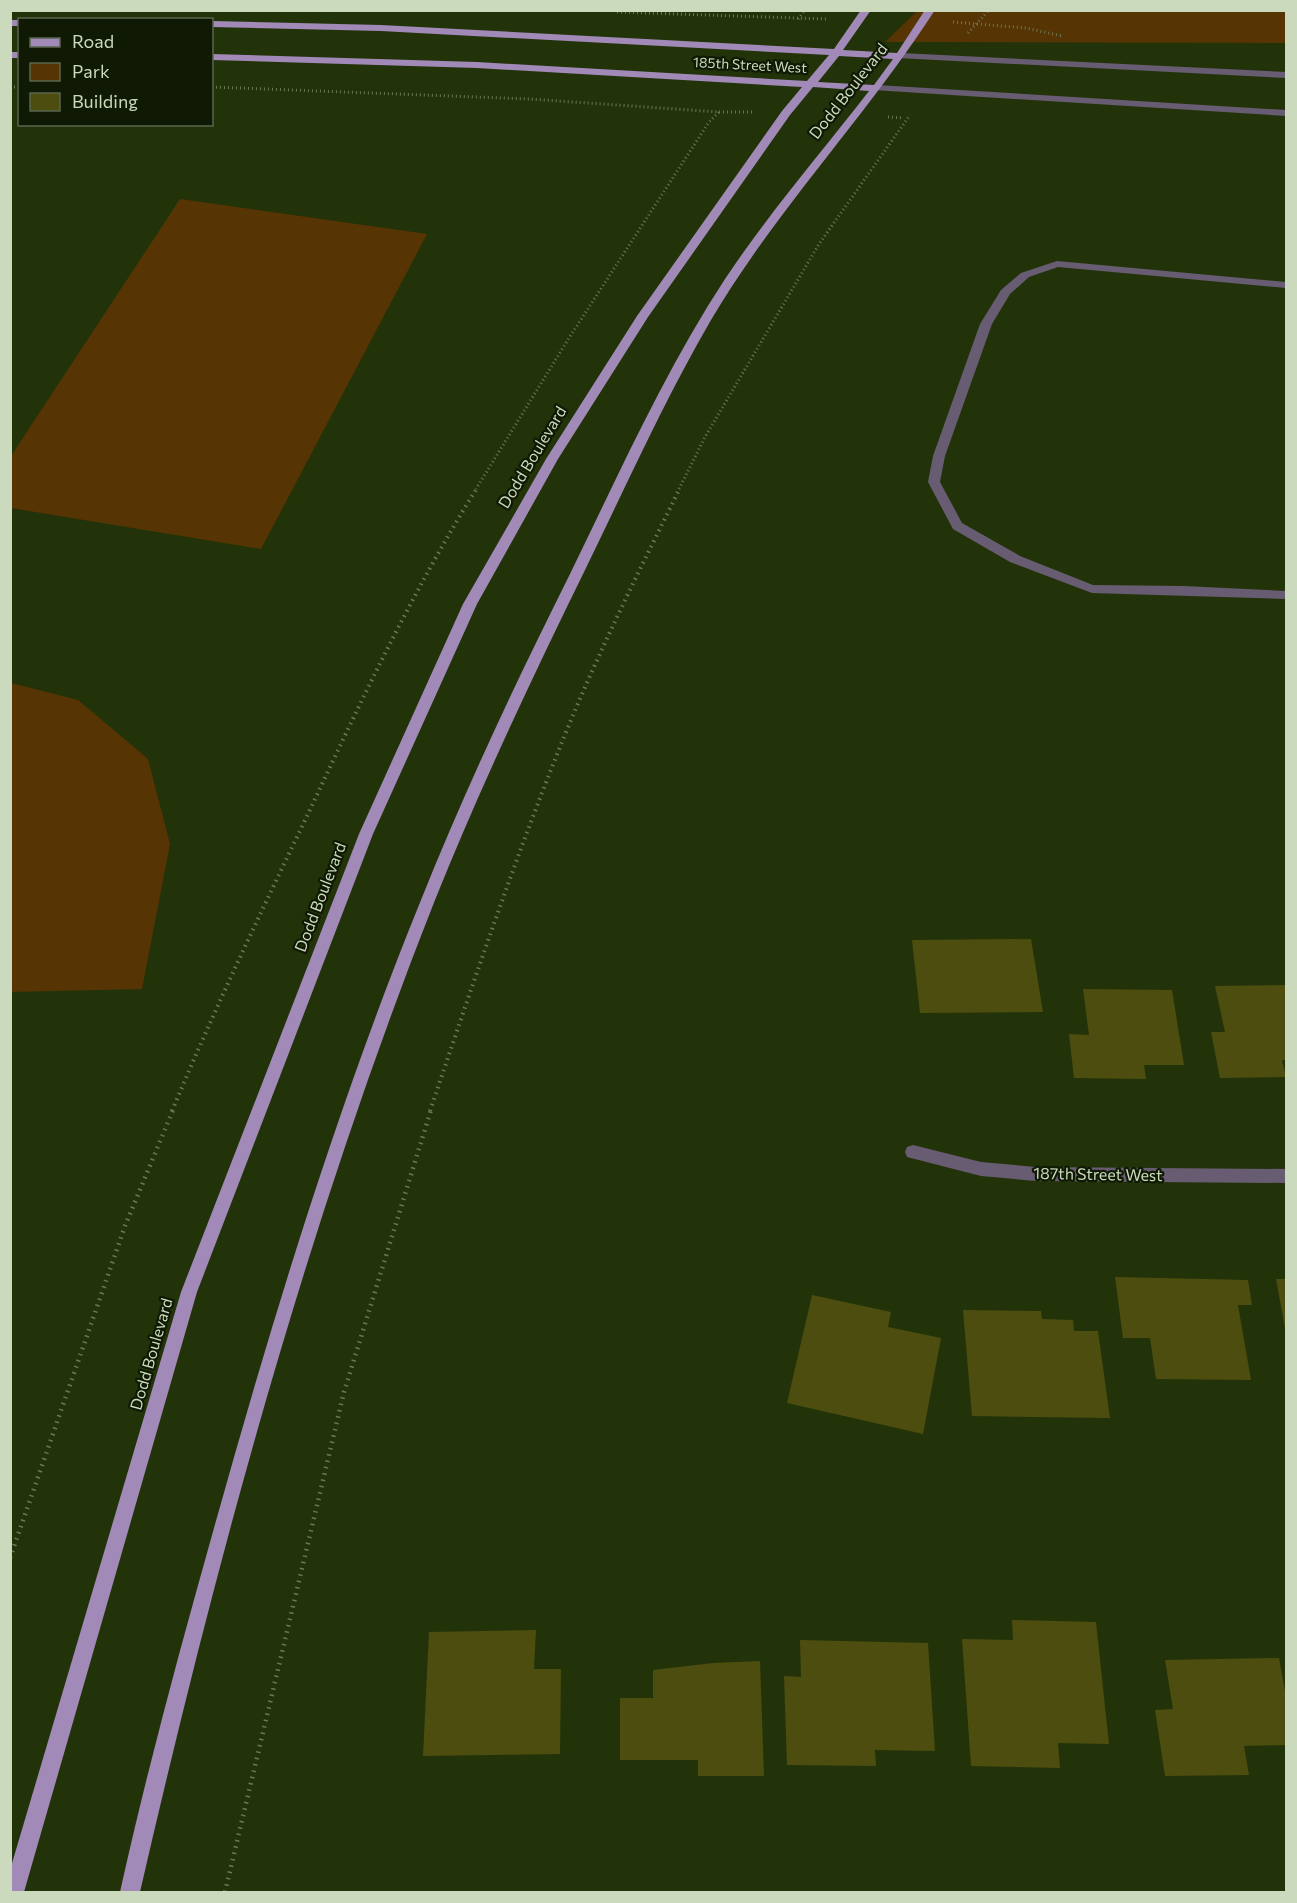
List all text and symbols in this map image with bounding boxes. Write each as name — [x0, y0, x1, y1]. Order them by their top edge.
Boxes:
legend — [18, 18, 213, 126]
text: Road — [72, 30, 114, 52]
street label: Dodd Boulevard — [804, 39, 891, 142]
street label: 185th Street West — [693, 53, 808, 76]
text: Park — [72, 60, 110, 82]
text: Building — [72, 90, 138, 112]
street label: Dodd Boulevard — [494, 402, 570, 511]
street label: Dodd Boulevard — [290, 839, 349, 954]
street label: 187th Street West — [1033, 1163, 1163, 1184]
street label: Dodd Boulevard — [125, 1296, 176, 1412]

